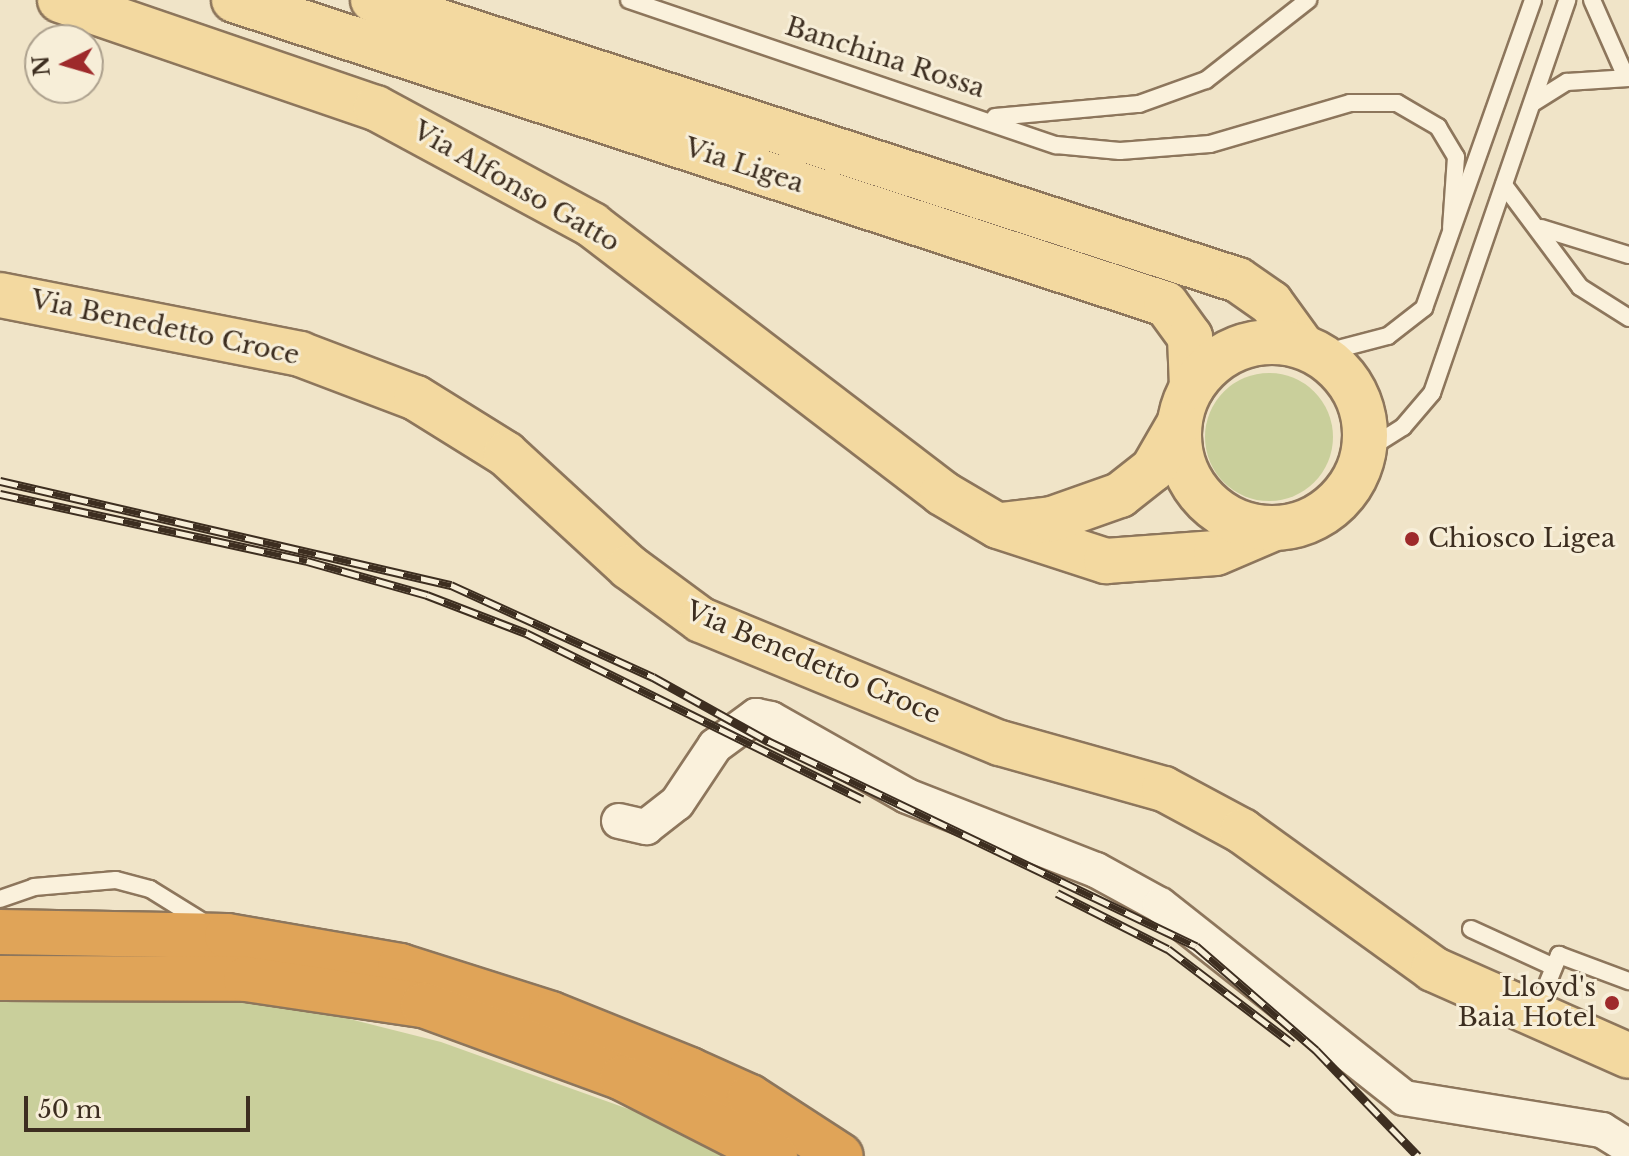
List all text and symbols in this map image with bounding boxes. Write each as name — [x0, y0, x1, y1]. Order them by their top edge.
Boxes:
street label: Banchina Rossa — [781, 11, 989, 105]
north arrow — [24, 24, 104, 104]
text: N — [27, 54, 56, 77]
street label: Via Alfonso Gatto — [407, 115, 625, 259]
street label: Via Ligea — [681, 132, 807, 200]
street label: Via Benedetto Croce — [28, 284, 302, 372]
place label: Chiosco Ligea — [1428, 523, 1615, 555]
marker: Chiosco Ligea — [1403, 530, 1421, 548]
street label: Via Benedetto Croce — [681, 595, 945, 731]
place label: Lloyd's Baia Hotel — [1457, 972, 1596, 1034]
marker: Lloyd's Baia Hotel — [1603, 994, 1621, 1012]
scale bar — [28, 1080, 254, 1130]
text: 50 m — [38, 1095, 101, 1124]

